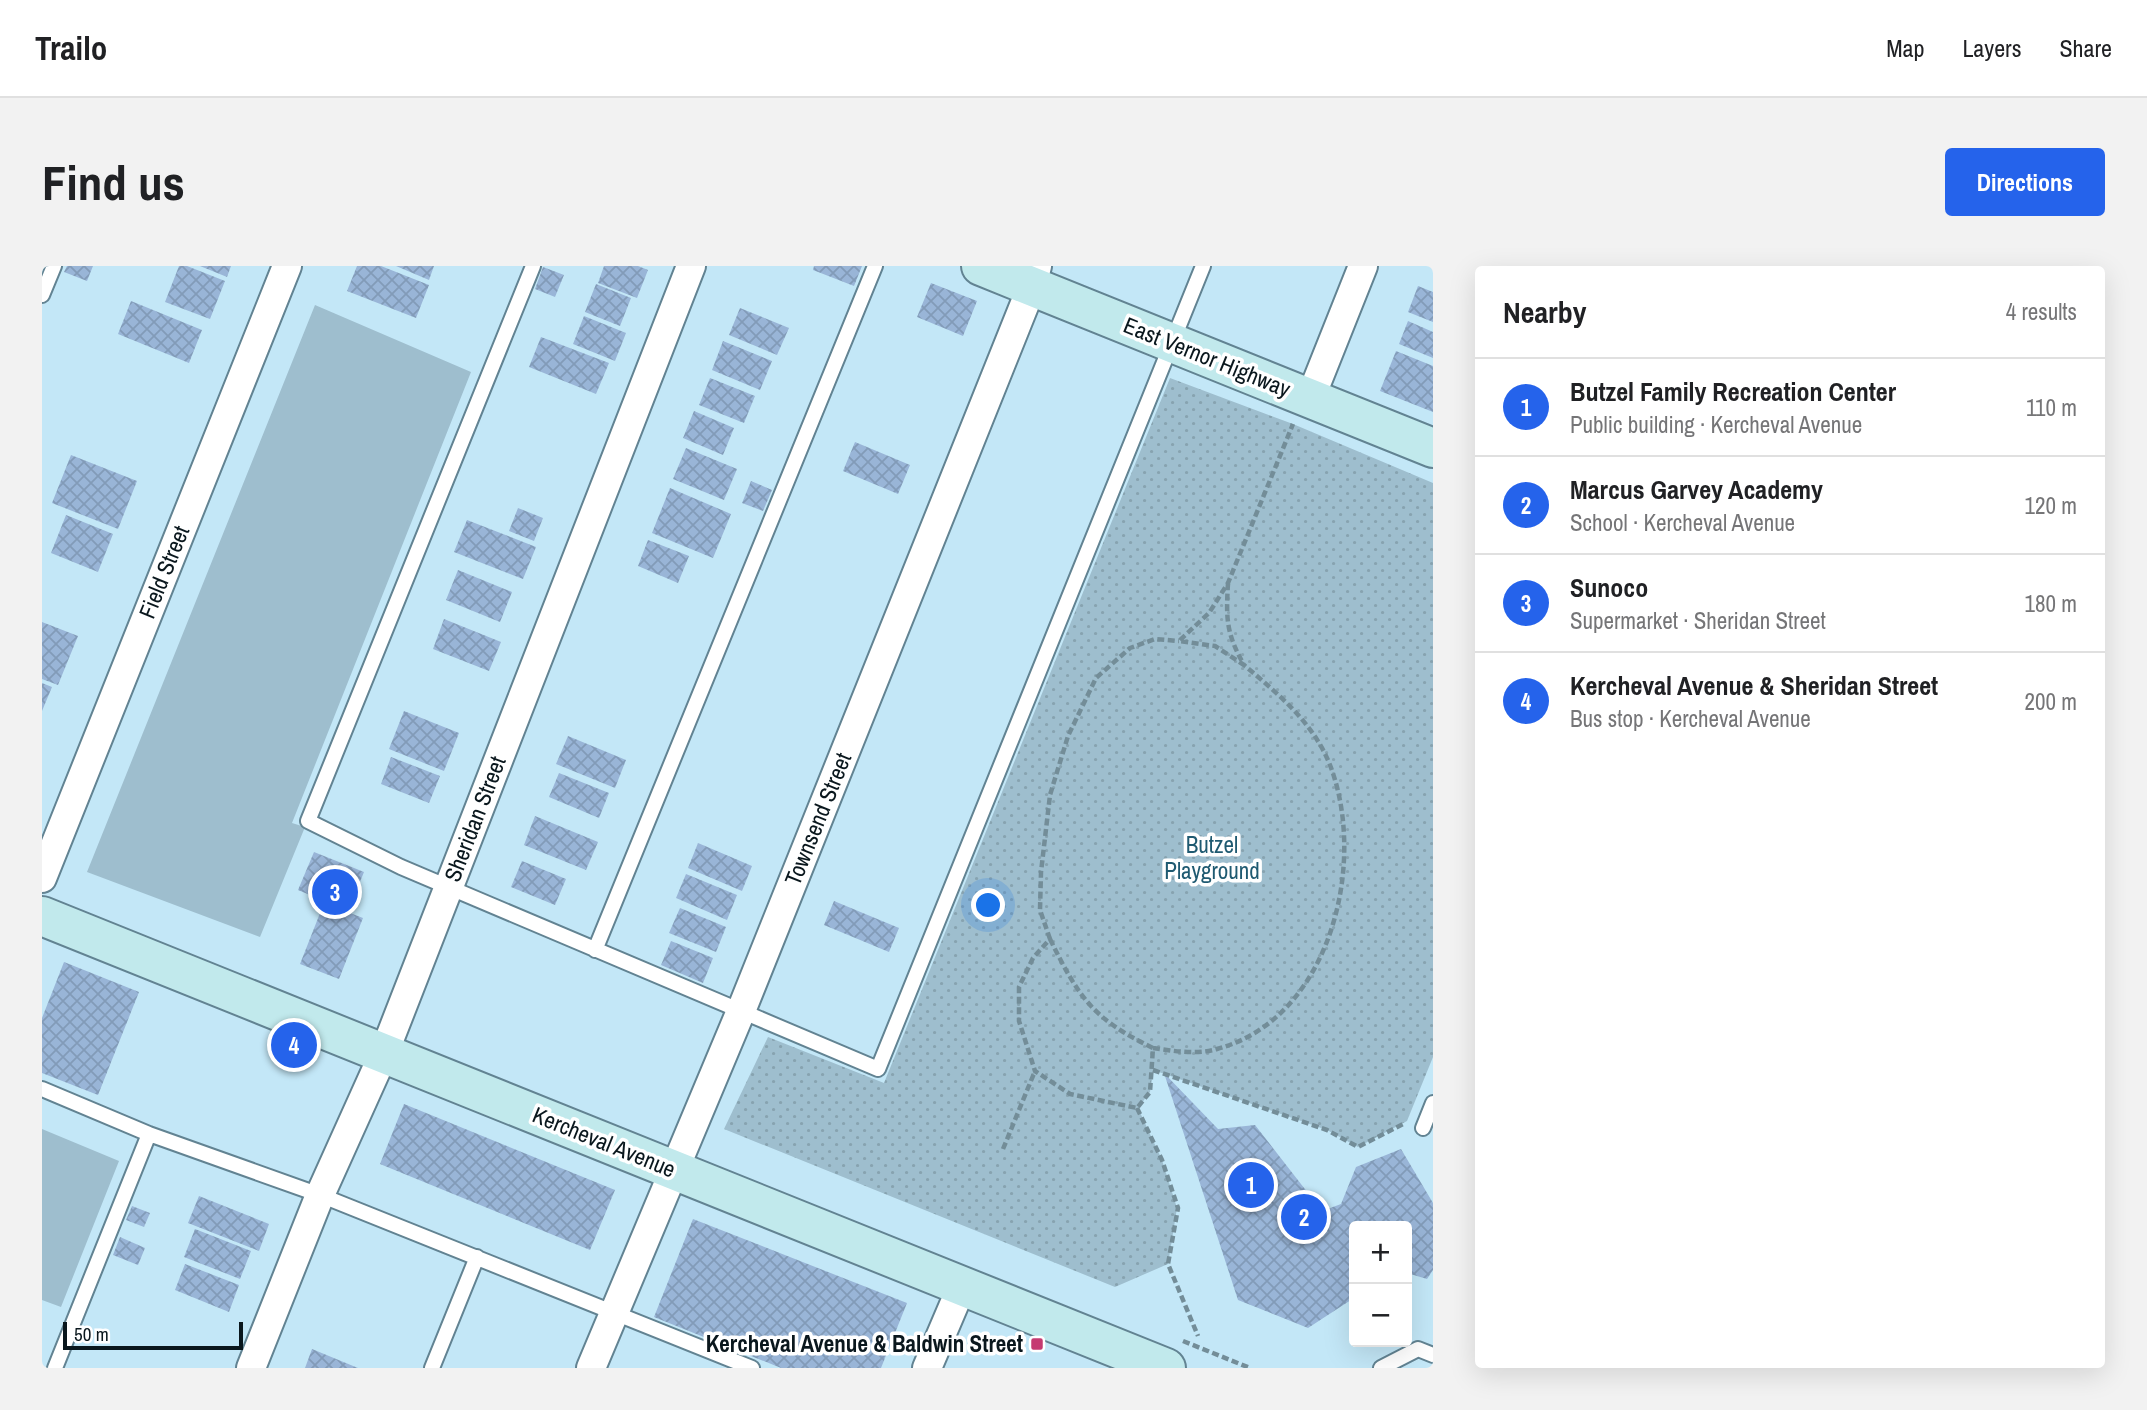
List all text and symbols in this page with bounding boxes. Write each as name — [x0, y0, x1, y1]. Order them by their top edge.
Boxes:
text: Trailo — [35, 26, 107, 70]
text: Map — [1886, 32, 1924, 64]
text: Layers — [1962, 32, 2021, 64]
text: Share — [2059, 32, 2112, 64]
button: Directions — [1945, 148, 2105, 216]
text: Find us — [42, 149, 185, 215]
text: Nearby — [1503, 292, 1586, 332]
text: 4 results — [2006, 296, 2077, 327]
street label: East Vernor Highway — [1119, 309, 1296, 404]
text: Butzel Family Recreation Center — [1570, 374, 1896, 409]
text: 1 — [1521, 392, 1531, 423]
text: 110 m — [2026, 392, 2077, 423]
text: Public building · Kercheval Avenue — [1570, 409, 1862, 440]
text: Marcus Garvey Academy — [1570, 472, 1823, 507]
text: 2 — [1521, 490, 1531, 521]
text: 120 m — [2025, 490, 2077, 521]
text: School · Kercheval Avenue — [1570, 507, 1795, 538]
street label: Field Street — [131, 521, 196, 623]
text: Sunoco — [1570, 570, 1648, 605]
text: 3 — [1521, 588, 1531, 619]
text: 180 m — [2025, 588, 2077, 619]
text: Supermarket · Sheridan Street — [1570, 605, 1826, 636]
text: Kercheval Avenue & Sheridan Street — [1570, 668, 1938, 703]
text: 4 — [1521, 686, 1531, 717]
text: 200 m — [2025, 686, 2077, 717]
text: Bus stop · Kercheval Avenue — [1570, 703, 1811, 734]
street label: Townsend Street — [777, 748, 858, 890]
street label: Sheridan Street — [436, 752, 513, 886]
park label: Butzel Playground — [1164, 829, 1260, 886]
pin: 3 — [312, 866, 358, 918]
your location — [971, 888, 1005, 922]
pin: 4 — [271, 1019, 317, 1071]
street label: Kercheval Avenue — [528, 1099, 680, 1184]
pin: 1 — [1228, 1159, 1274, 1211]
pin: 2 — [1281, 1191, 1327, 1243]
map controls — [1349, 1221, 1412, 1347]
button: + — [1349, 1221, 1412, 1284]
button: − — [1349, 1284, 1412, 1347]
scale bar — [63, 1319, 243, 1351]
text: 50 m — [74, 1321, 109, 1347]
place label: Kercheval Avenue & Baldwin Street — [706, 1328, 1023, 1359]
marker: Kercheval Avenue & Baldwin Street — [1029, 1336, 1045, 1352]

